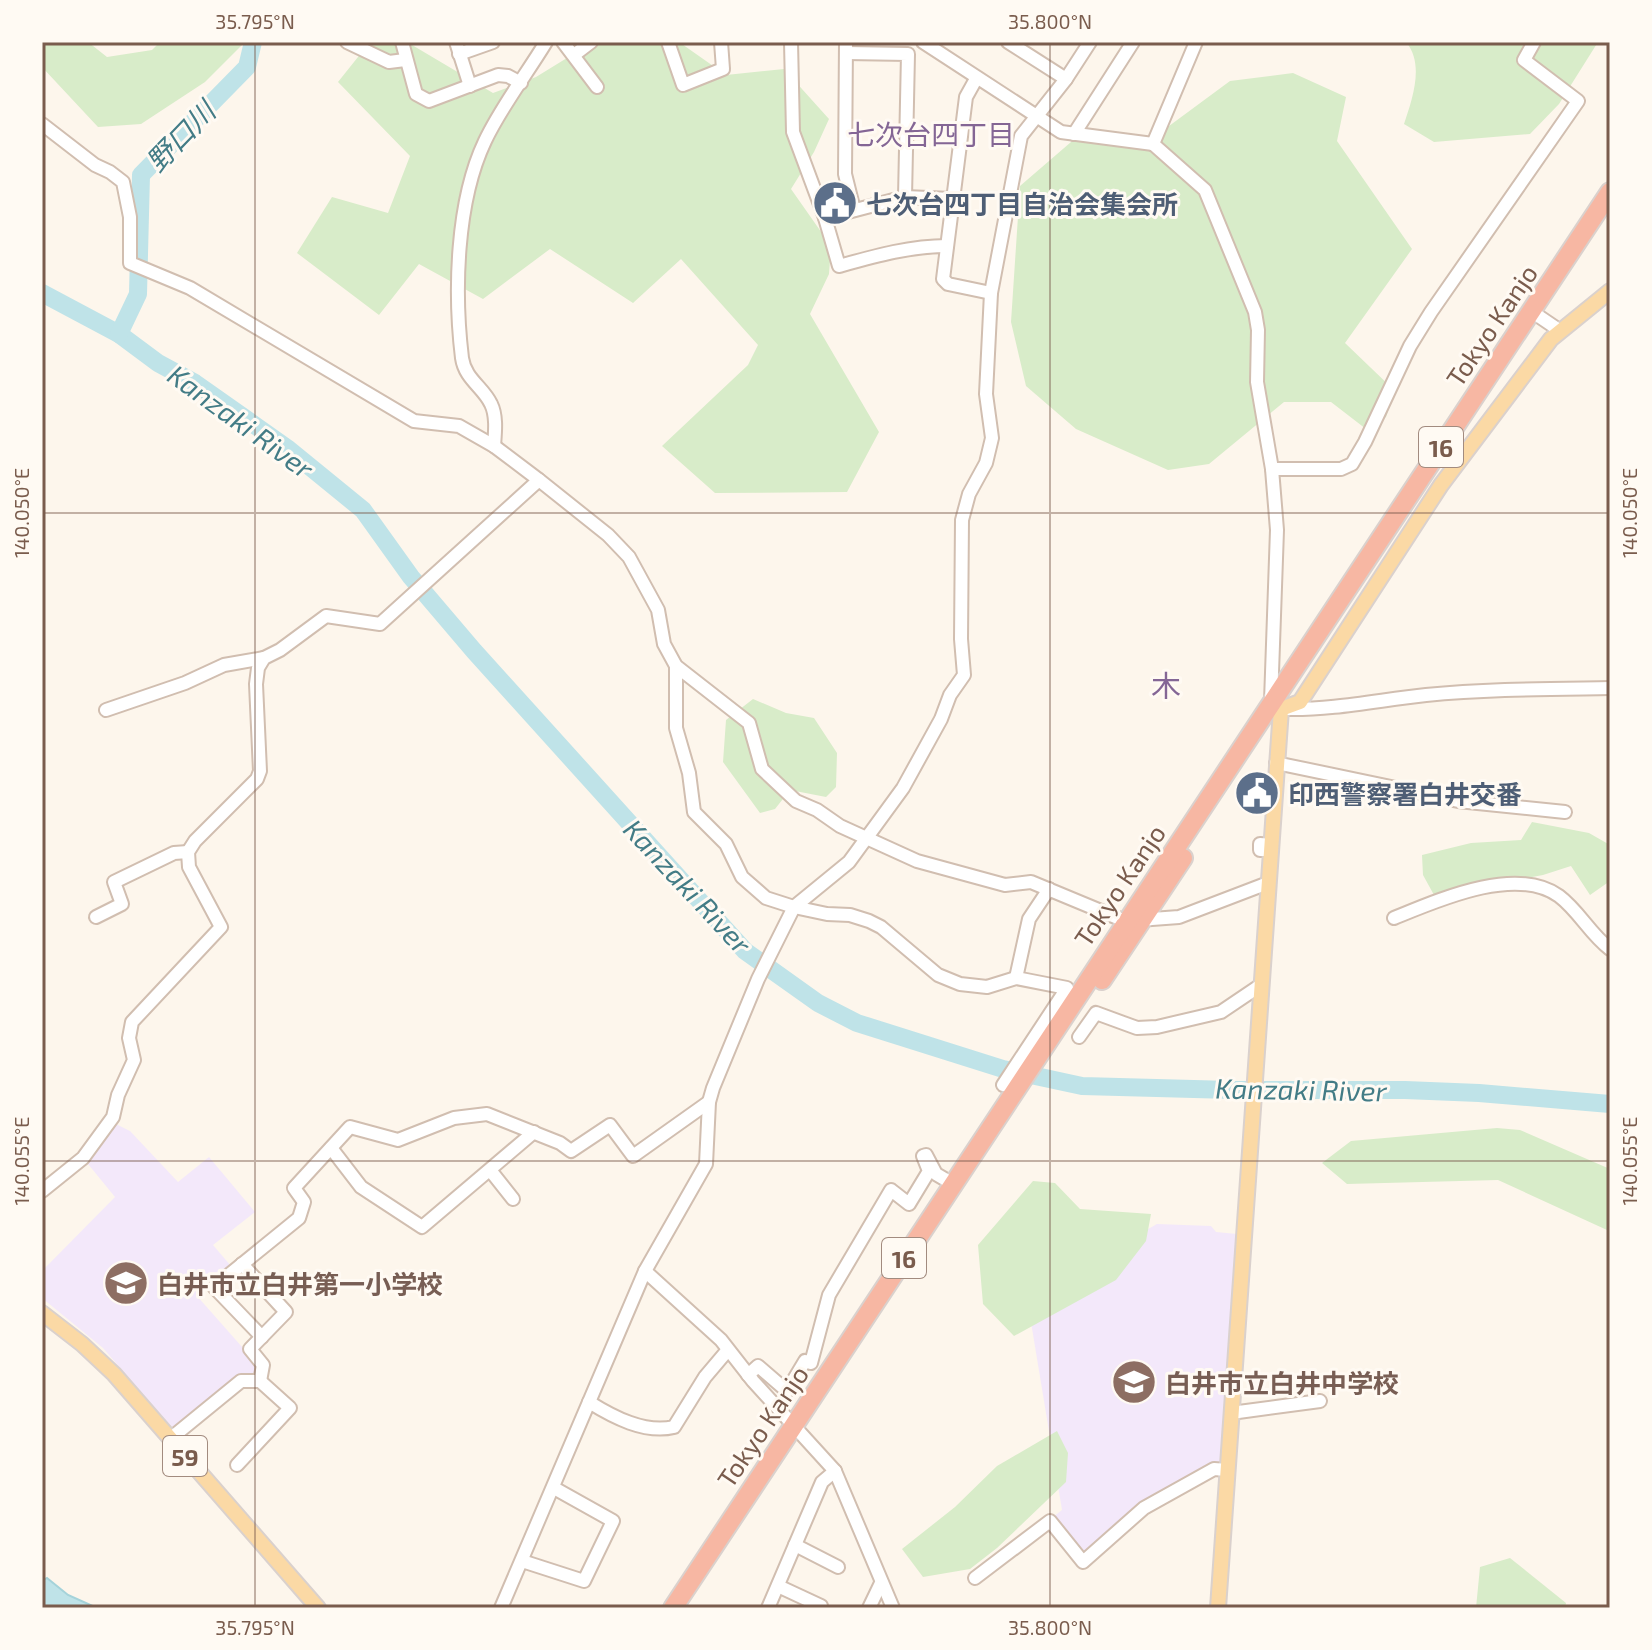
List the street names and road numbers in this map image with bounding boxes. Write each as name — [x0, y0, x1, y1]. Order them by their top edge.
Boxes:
street label: Tokyo Kanjo — [1439, 258, 1543, 392]
road number: 16 — [1419, 427, 1463, 467]
street label: Tokyo Kanjo — [1067, 818, 1171, 952]
road number: 16 — [882, 1238, 926, 1278]
street label: Tokyo Kanjo — [710, 1359, 814, 1493]
road number: 59 — [163, 1436, 207, 1476]

